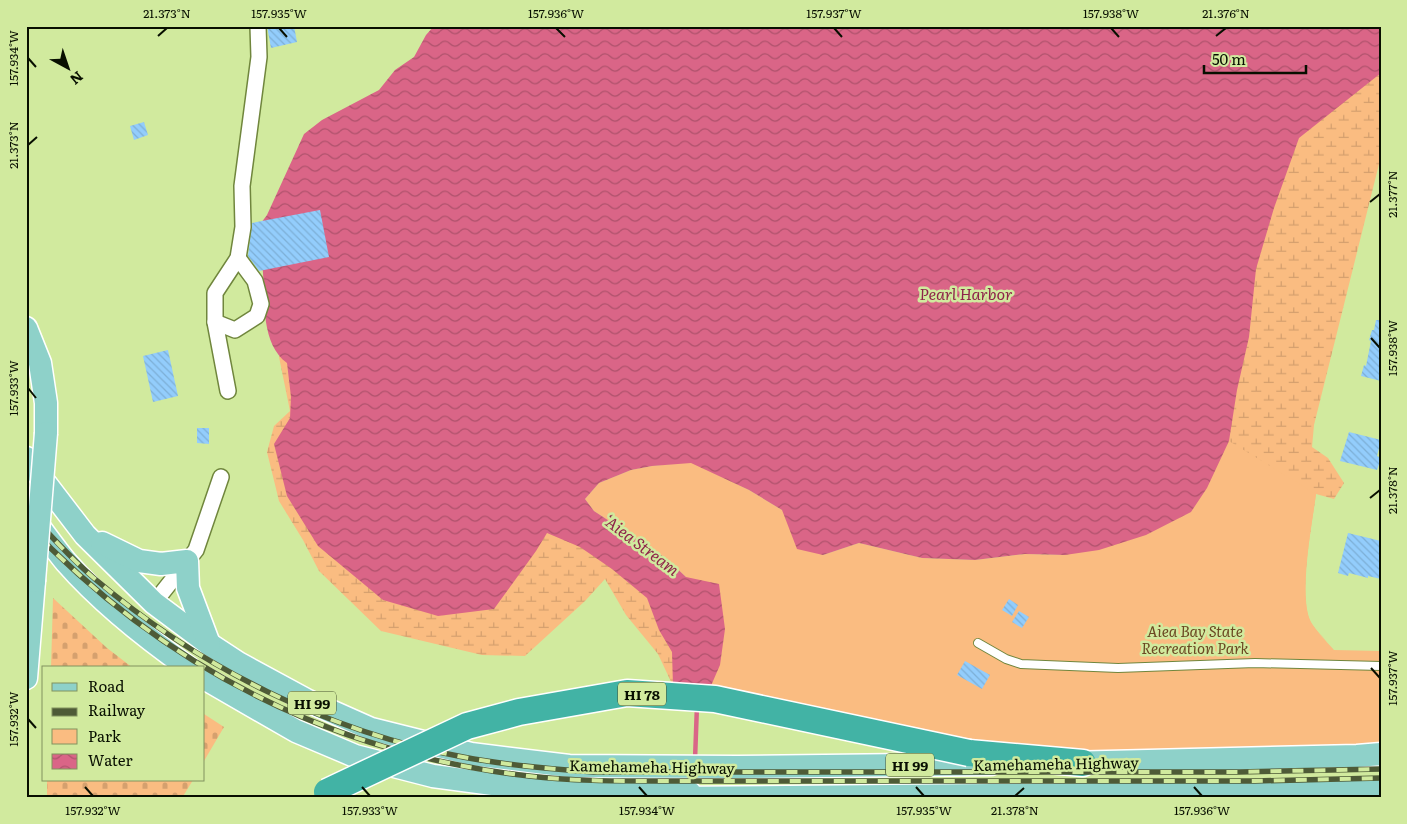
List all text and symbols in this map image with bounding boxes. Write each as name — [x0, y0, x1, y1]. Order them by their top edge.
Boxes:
text: 21.373°N — [143, 4, 191, 22]
text: 157.935°W — [251, 4, 307, 22]
text: 157.936°W — [528, 4, 584, 22]
text: 157.937°W — [806, 4, 862, 22]
text: 157.938°W — [1083, 4, 1139, 22]
text: 21.376°N — [1202, 4, 1250, 22]
text: 157.934°W — [4, 30, 22, 86]
north arrow — [42, 42, 92, 92]
scale bar — [1204, 42, 1307, 74]
text: 50 m — [1212, 47, 1246, 70]
text: N — [66, 67, 88, 90]
text: 21.373°N — [4, 121, 22, 169]
text: 21.377°N — [1383, 170, 1401, 218]
water label: Pearl Harbor — [919, 281, 1013, 305]
text: 157.938°W — [1383, 320, 1401, 376]
text: 157.933°W — [4, 360, 22, 416]
text: 21.378°N — [1383, 466, 1401, 514]
water label: ʻAiea Stream — [600, 509, 685, 581]
park label: Aiea Bay State Recreation Park — [1141, 619, 1250, 659]
text: 157.937°W — [1383, 650, 1401, 706]
legend — [42, 666, 205, 782]
text: Road — [88, 674, 124, 697]
road number: HI 78 — [618, 682, 666, 706]
text: 157.932°W — [4, 691, 22, 747]
road number: HI 99 — [288, 691, 336, 714]
text: Railway — [88, 698, 146, 721]
text: Park — [88, 724, 122, 747]
text: Water — [88, 748, 133, 771]
street label: Kamehameha Highway — [973, 750, 1139, 776]
street label: Kamehameha Highway — [569, 753, 735, 779]
road number: HI 99 — [886, 754, 934, 776]
text: 157.932°W — [65, 801, 121, 819]
text: 157.933°W — [342, 801, 398, 819]
text: 157.934°W — [619, 801, 675, 819]
text: 157.935°W — [896, 801, 952, 819]
text: 21.378°N — [991, 801, 1039, 819]
text: 157.936°W — [1174, 801, 1230, 819]

